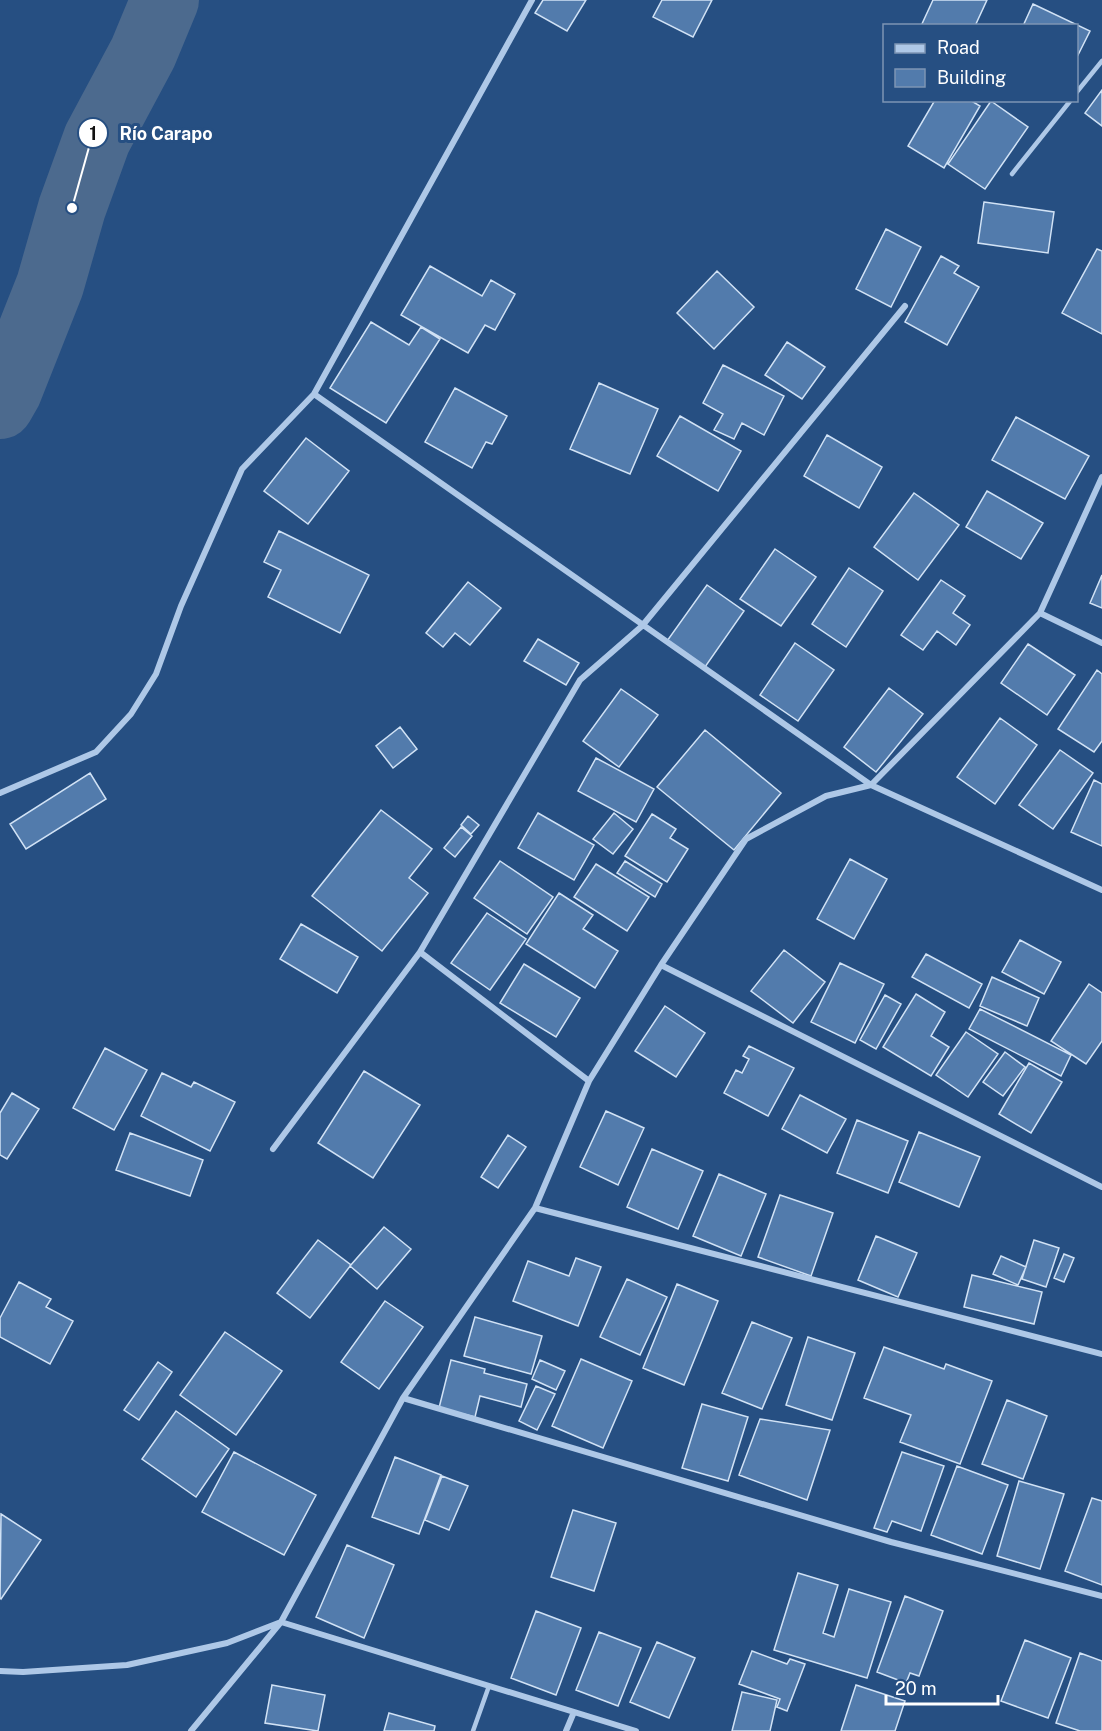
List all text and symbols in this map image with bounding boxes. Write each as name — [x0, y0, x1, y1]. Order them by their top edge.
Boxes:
legend — [883, 24, 1078, 102]
text: Road — [937, 37, 980, 58]
text: Building — [937, 67, 1006, 88]
callout: Río Carapo — [78, 115, 225, 151]
text: 1 — [89, 123, 97, 144]
text: Río Carapo — [119, 123, 213, 144]
scale bar — [886, 1668, 998, 1706]
text: 20 m — [895, 1678, 937, 1699]

